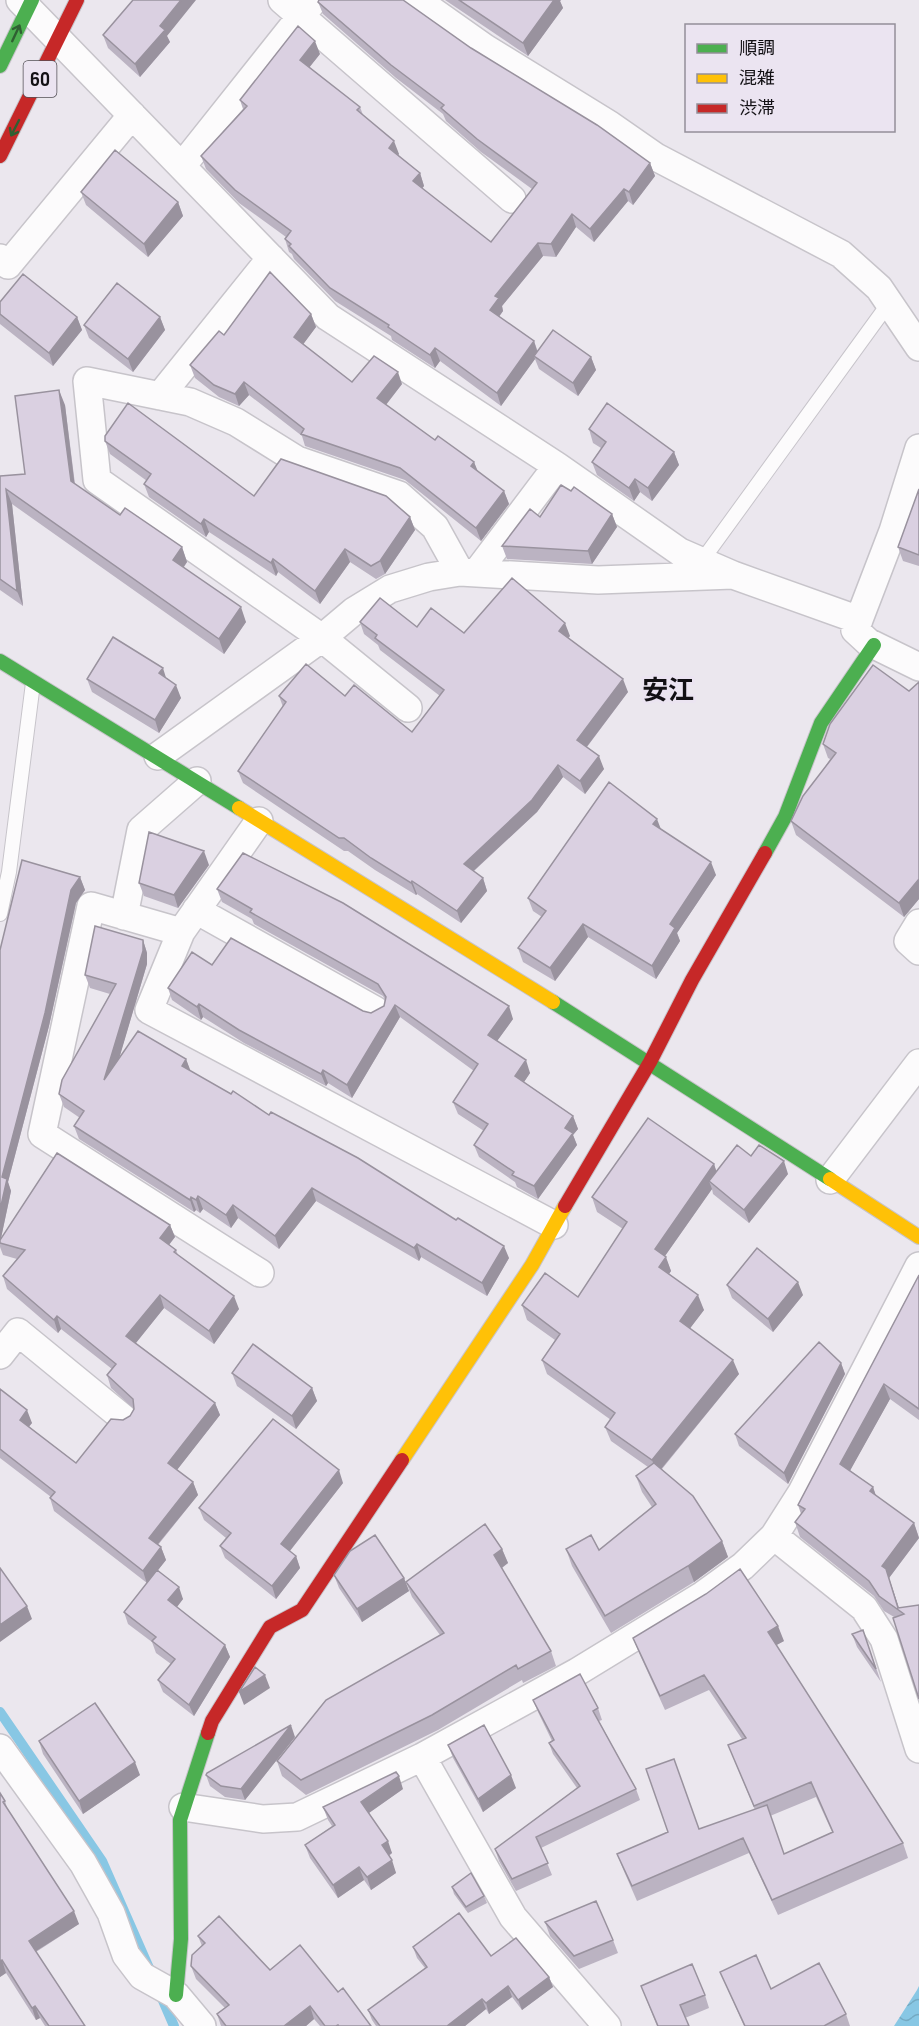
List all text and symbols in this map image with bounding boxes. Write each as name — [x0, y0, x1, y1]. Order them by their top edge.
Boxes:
legend — [685, 24, 895, 132]
one-way arrow — [11, 25, 23, 43]
text: 順調 — [739, 38, 775, 59]
road number: 60 — [24, 61, 57, 97]
text: 混雑 — [739, 68, 775, 89]
text: 渋滞 — [739, 98, 775, 119]
one-way arrow — [8, 119, 20, 137]
district label: 安江 — [642, 676, 694, 707]

